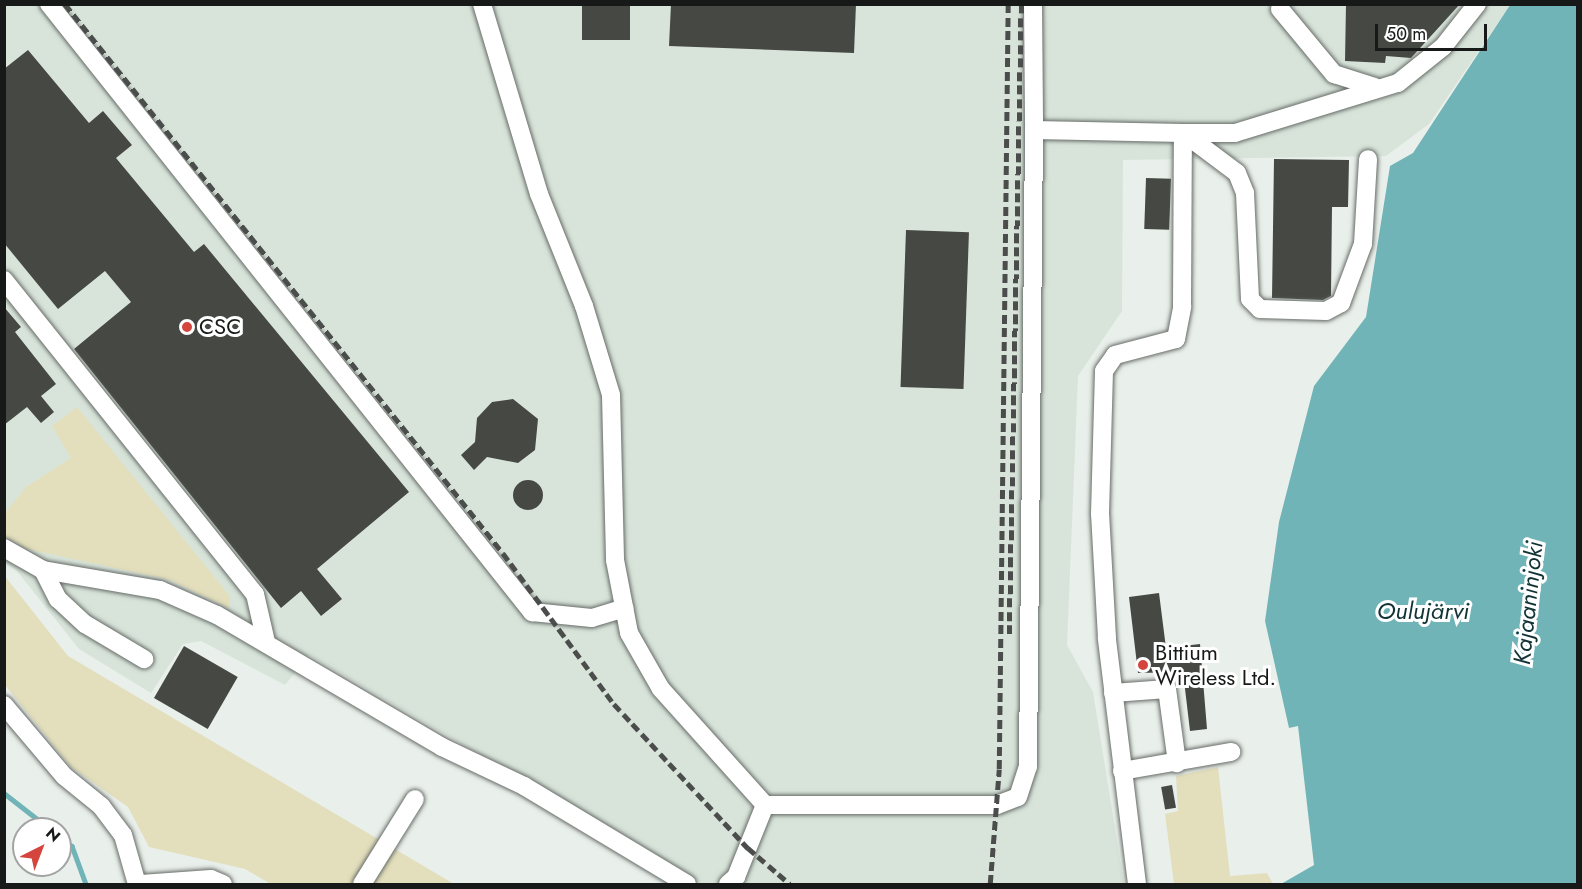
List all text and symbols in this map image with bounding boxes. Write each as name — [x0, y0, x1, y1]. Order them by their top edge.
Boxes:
scale bar — [1378, 12, 1490, 50]
text: 50 m — [1386, 21, 1426, 47]
place label: CSC — [199, 314, 241, 340]
marker: CSC — [180, 320, 194, 334]
water label: Kajaaninjoki — [1507, 540, 1549, 666]
water label: Oulujärvi — [1377, 597, 1469, 625]
place label: Bittium Wireless Ltd. — [1155, 639, 1276, 690]
marker: Bittium Wireless Ltd. — [1136, 658, 1150, 672]
north arrow — [12, 817, 72, 877]
text: N — [41, 822, 65, 848]

